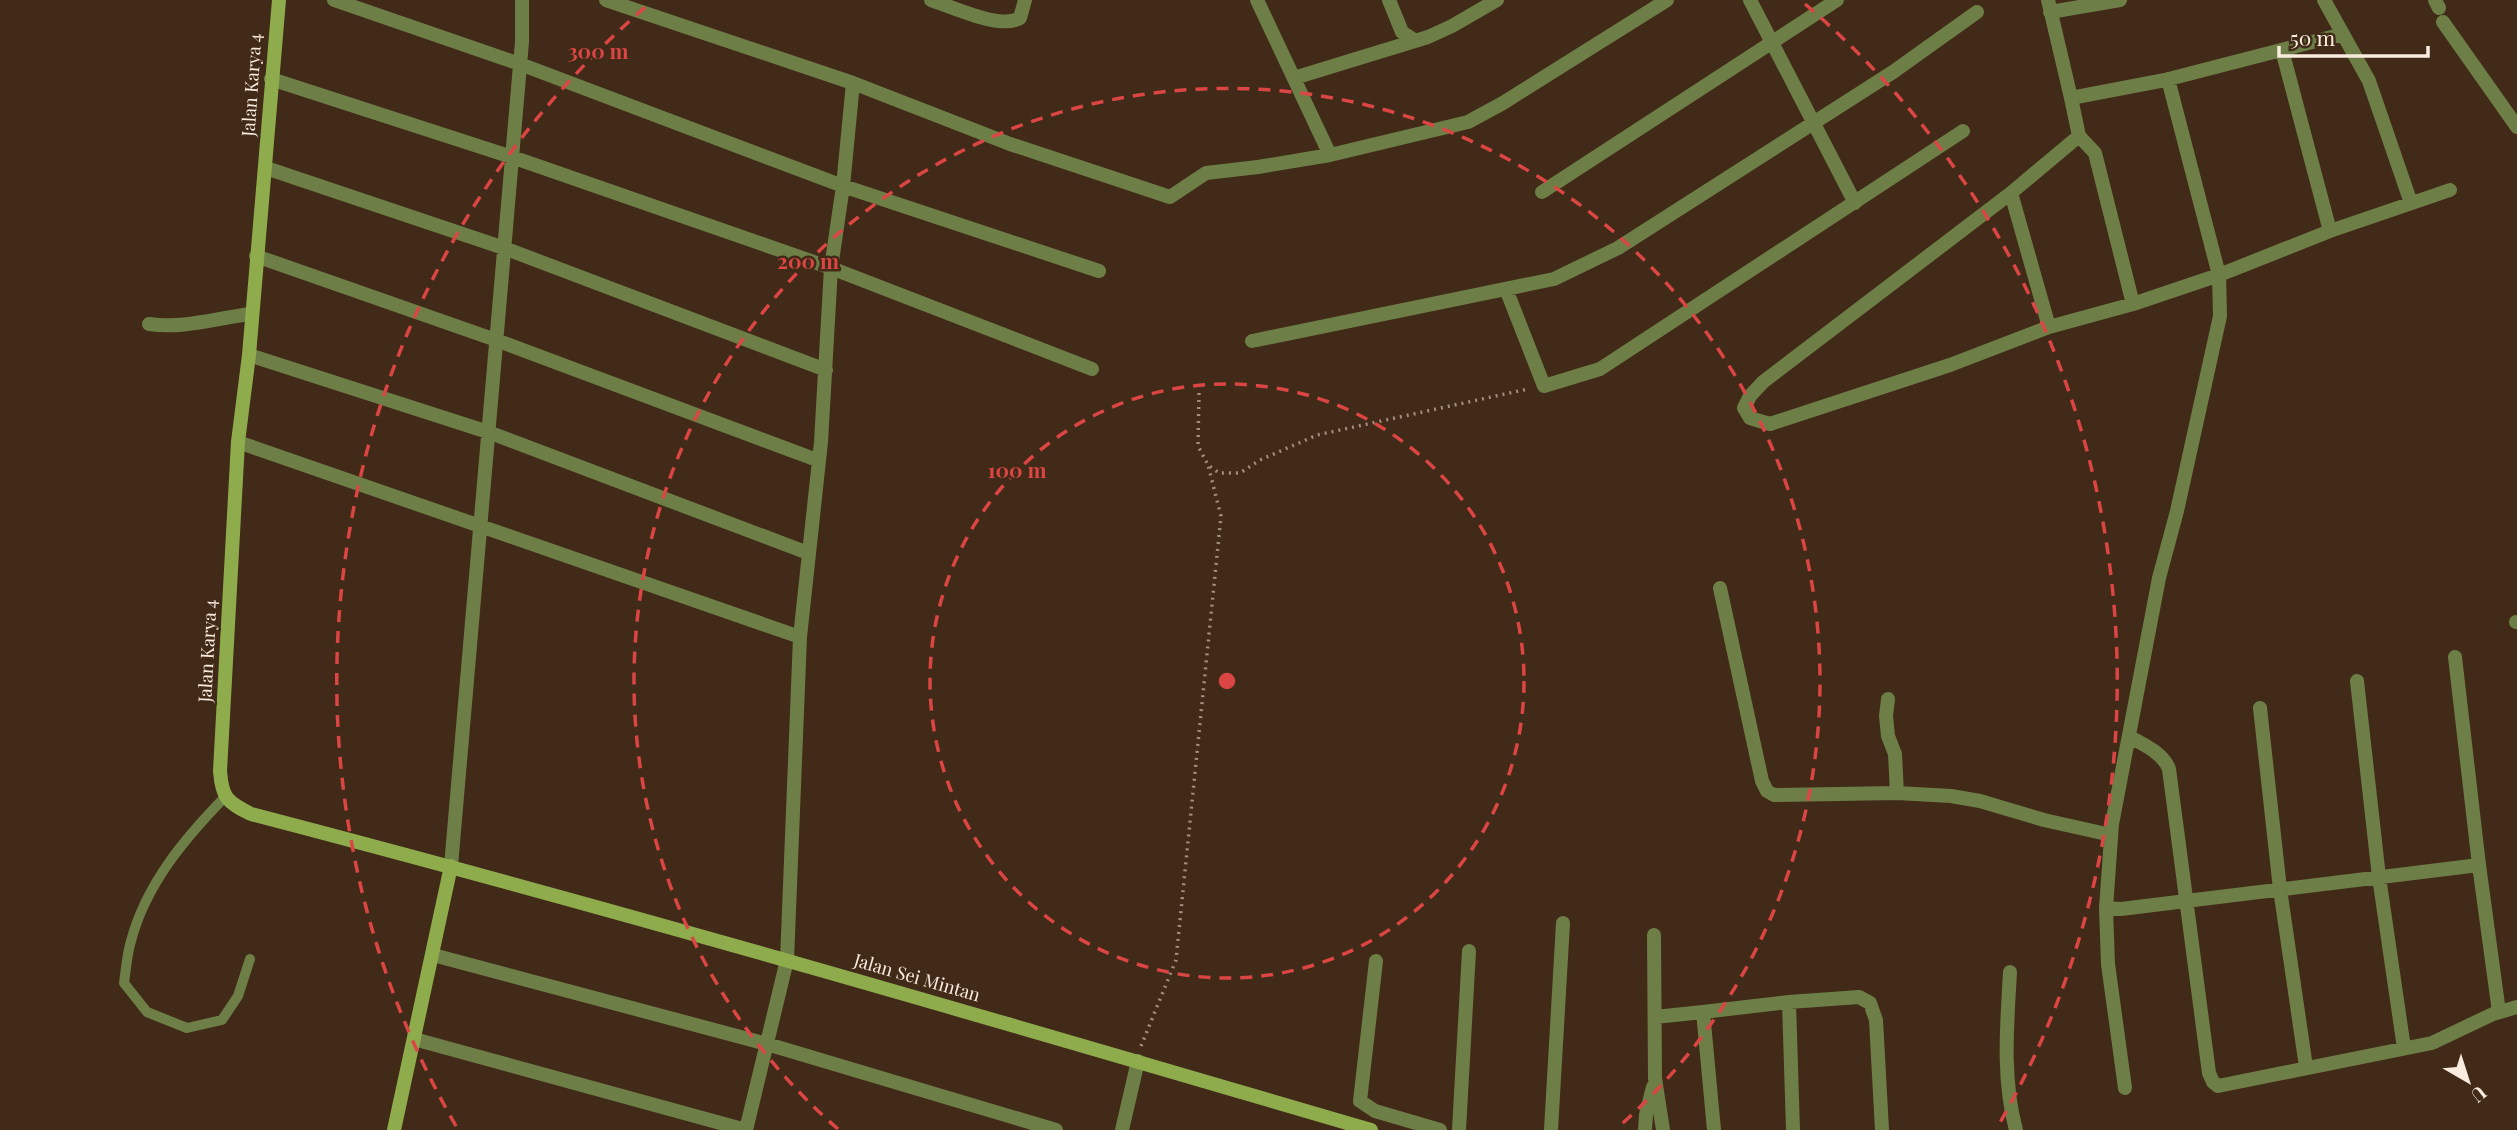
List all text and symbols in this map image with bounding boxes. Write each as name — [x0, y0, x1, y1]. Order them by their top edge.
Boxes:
scale bar — [2279, 14, 2428, 58]
text: 50 m — [2290, 23, 2336, 51]
street label: Jalan Karya 4 — [235, 32, 267, 138]
text: 300 m — [567, 36, 629, 64]
text: 200 m — [777, 246, 839, 274]
text: 100 m — [987, 455, 1047, 483]
street label: Jalan Karya 4 — [192, 599, 222, 704]
centre of rings — [1215, 669, 1239, 693]
street label: Jalan Sei Mintan — [850, 947, 983, 1007]
north arrow — [2433, 1046, 2503, 1116]
text: U — [2466, 1081, 2493, 1109]

